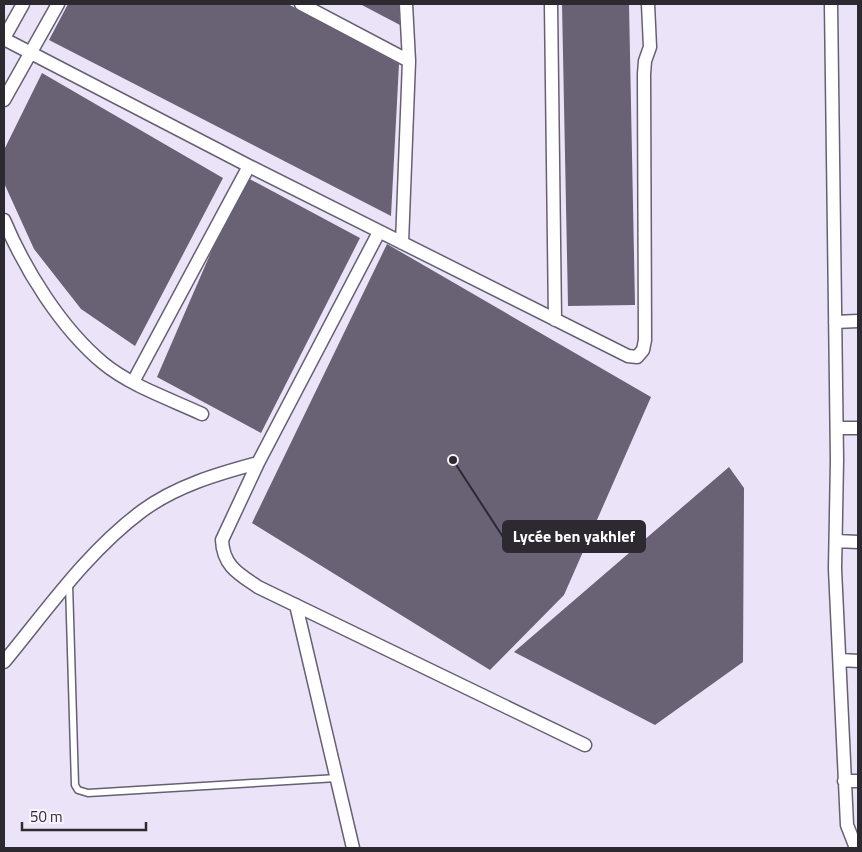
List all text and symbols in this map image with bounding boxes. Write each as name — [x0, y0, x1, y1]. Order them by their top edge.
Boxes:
callout: Lycée ben yakhlef — [503, 521, 645, 552]
text: Lycée ben yakhlef — [513, 524, 635, 548]
scale bar — [22, 800, 146, 832]
text: 50 m — [30, 805, 63, 828]

